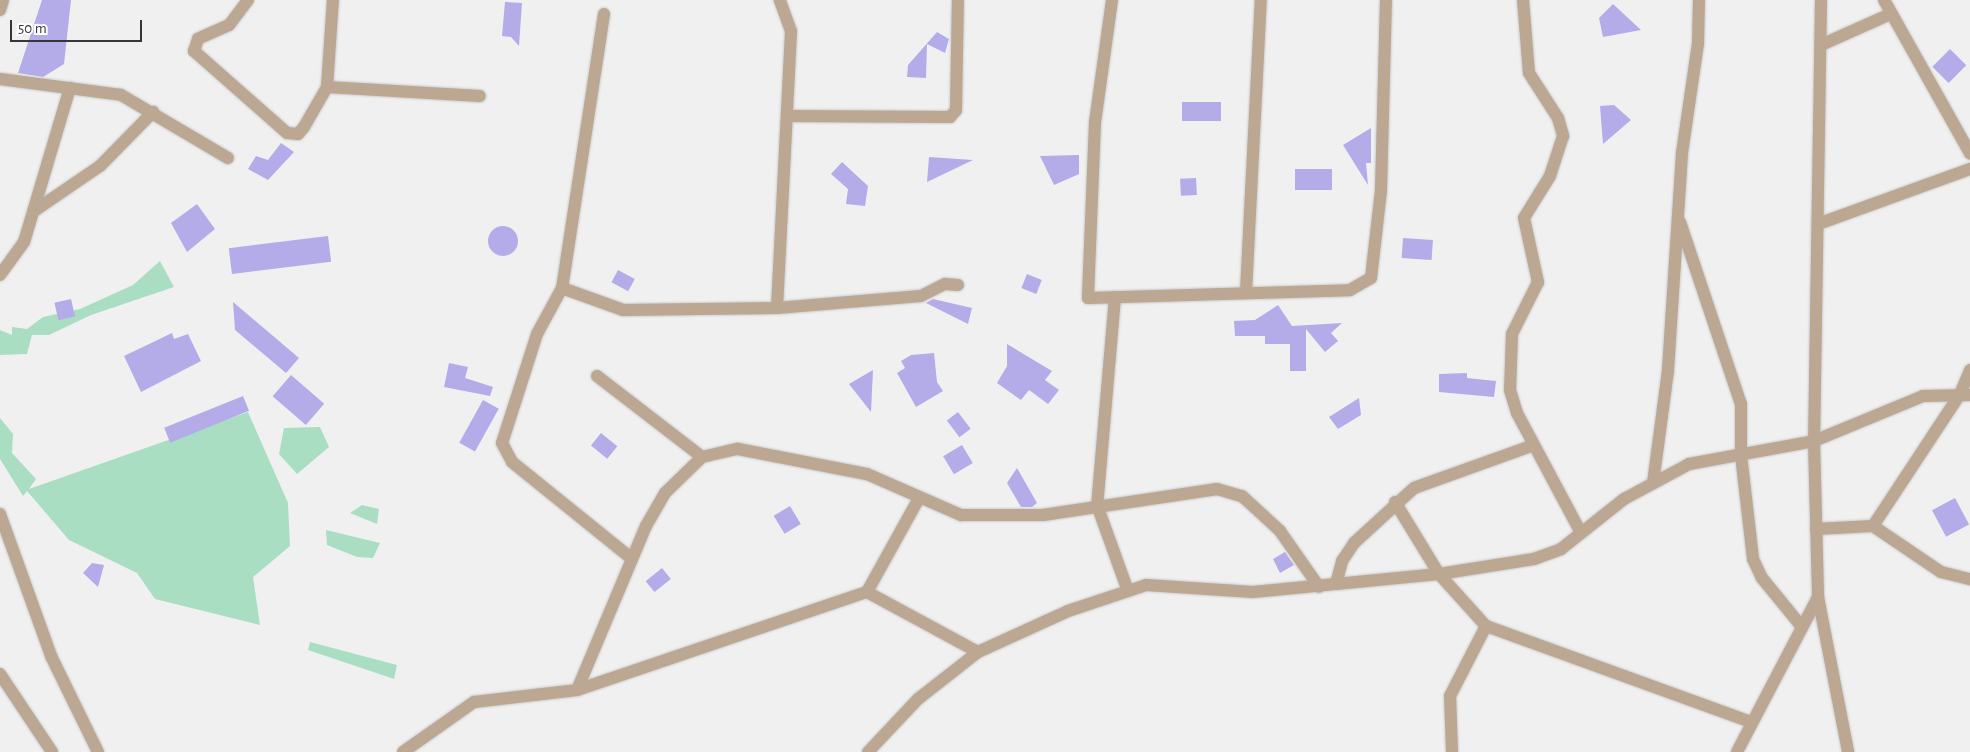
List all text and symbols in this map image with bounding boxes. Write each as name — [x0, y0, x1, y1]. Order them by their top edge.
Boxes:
scale bar — [12, 10, 145, 42]
text: 50 m — [18, 21, 47, 36]

